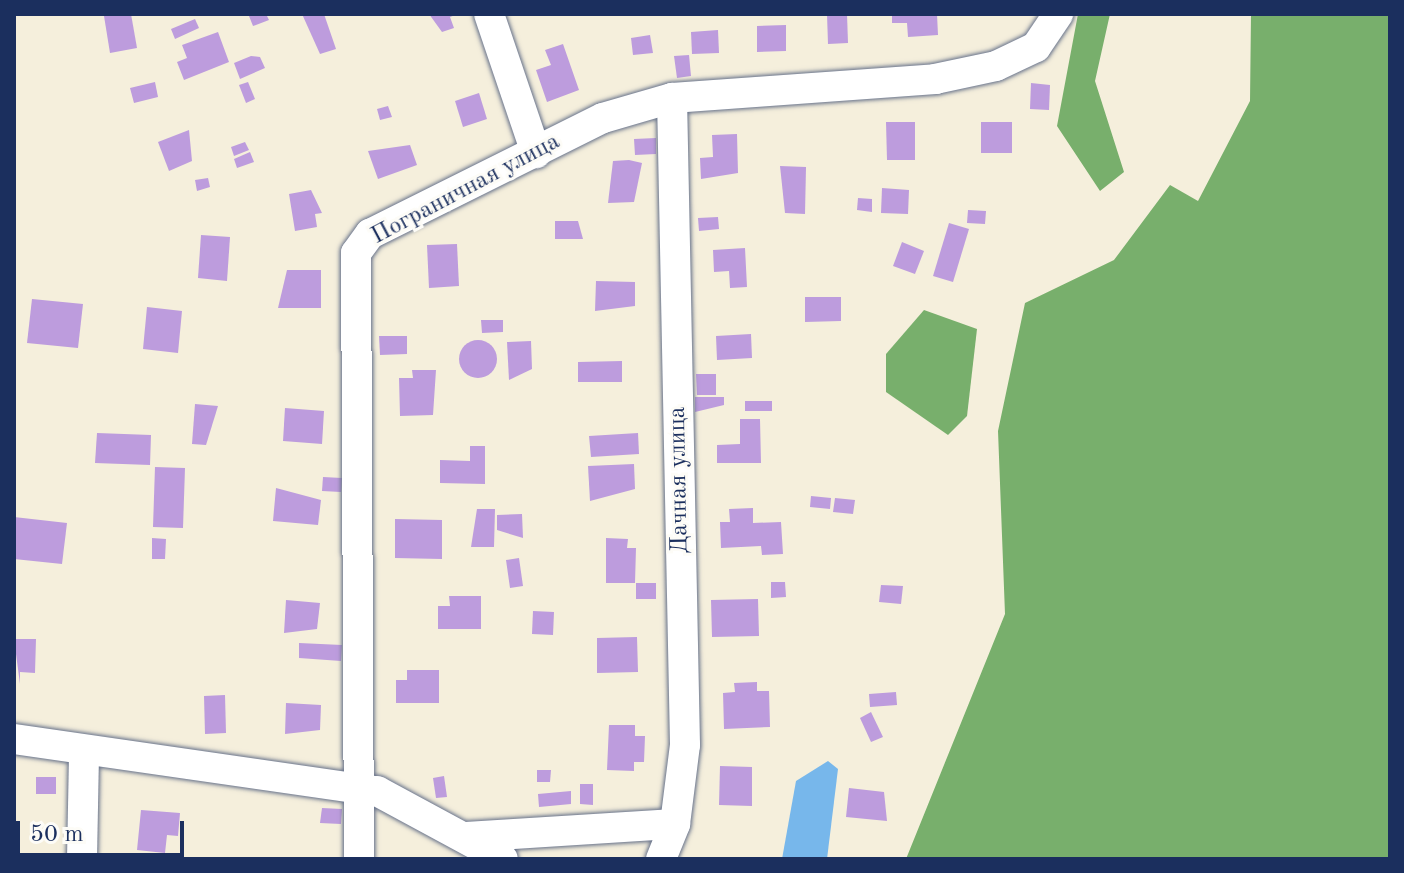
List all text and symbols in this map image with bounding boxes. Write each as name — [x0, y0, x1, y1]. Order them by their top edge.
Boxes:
street label: Пограничная улица — [367, 128, 565, 252]
street label: Дачная улица — [664, 406, 696, 554]
scale bar — [20, 805, 188, 855]
text: 50 m — [30, 823, 84, 847]

